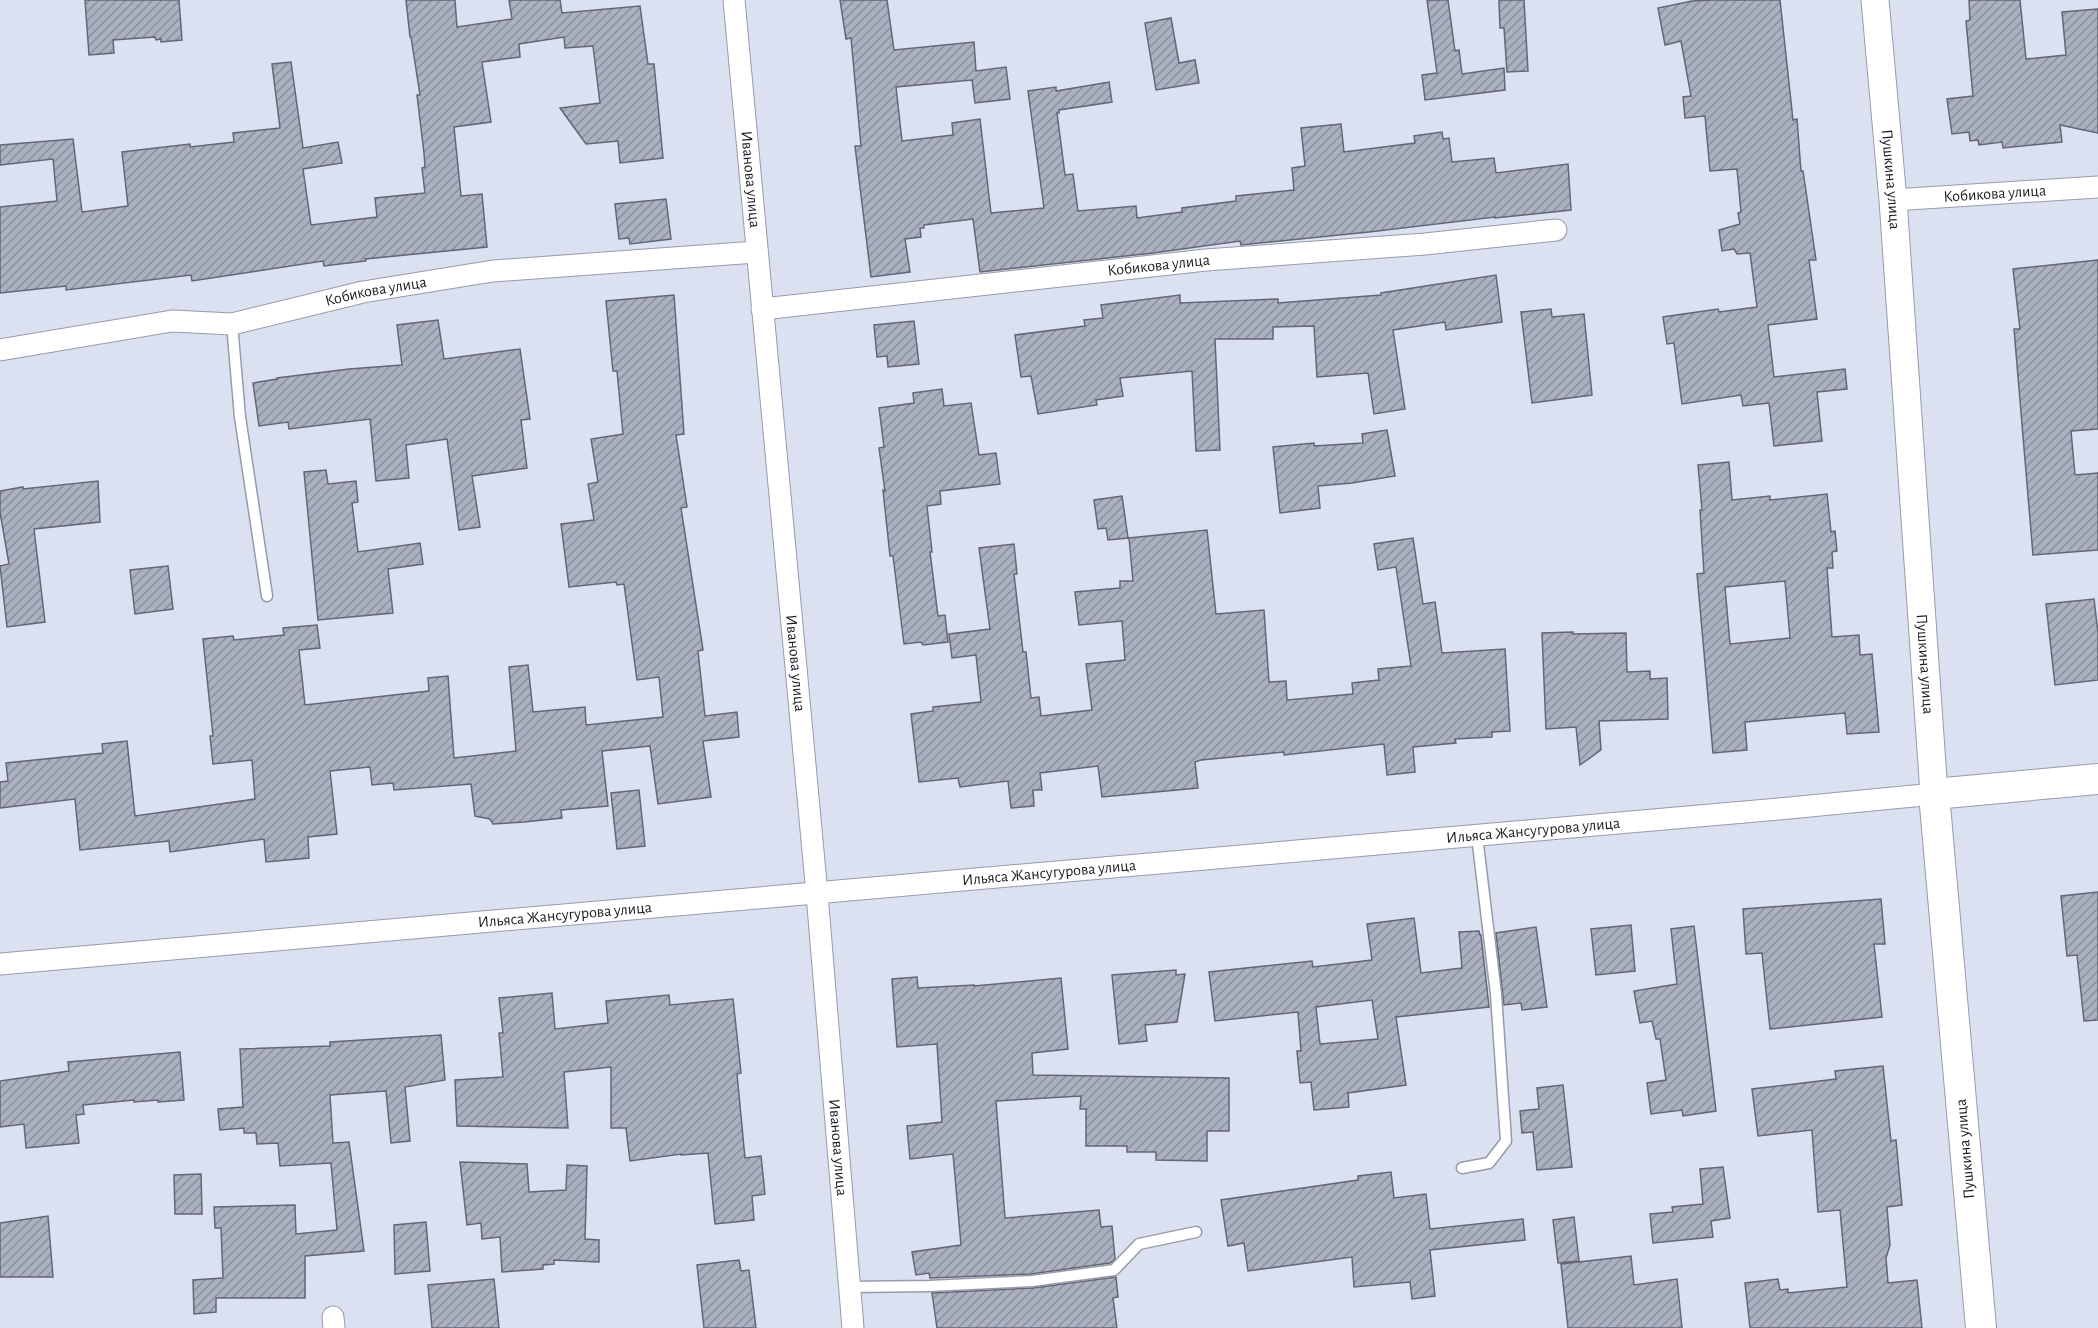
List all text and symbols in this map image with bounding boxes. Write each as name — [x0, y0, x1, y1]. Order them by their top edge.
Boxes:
street label: Пушкина улица — [1878, 129, 1903, 230]
street label: Иванова улица — [738, 130, 763, 228]
street label: Кобикова улица — [1943, 182, 2047, 205]
street label: Кобикова улица — [1106, 252, 1210, 279]
street label: Кобикова улица — [323, 274, 428, 309]
street label: Пушкина улица — [1913, 613, 1936, 715]
street label: Иванова улица — [783, 614, 808, 712]
street label: Ильяса Жансугурова улица — [1445, 815, 1621, 846]
street label: Ильяса Жансугурова улица — [961, 857, 1137, 888]
street label: Ильяса Жансугурова улица — [477, 899, 653, 930]
street label: Иванова улица — [826, 1098, 850, 1196]
street label: Пушкина улица — [1953, 1098, 1978, 1200]

